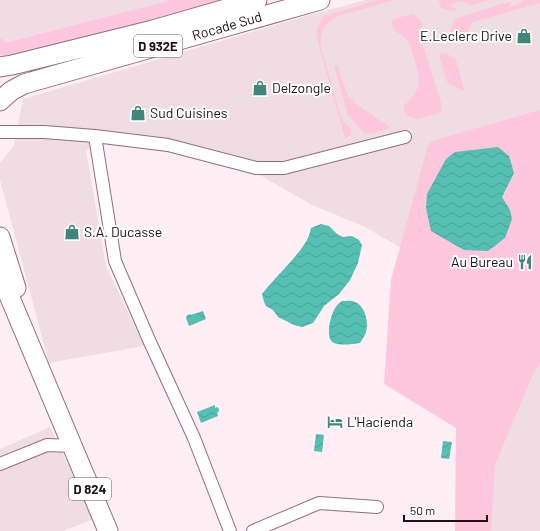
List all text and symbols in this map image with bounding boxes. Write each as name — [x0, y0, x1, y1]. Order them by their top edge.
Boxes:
street label: Rocade Sud — [190, 7, 264, 44]
place label: E.Leclerc Drive — [420, 27, 512, 44]
shop icon: E.Leclerc Drive — [515, 27, 533, 45]
road number: D 932E — [134, 35, 182, 57]
shop icon: Delzongle — [251, 79, 269, 97]
place label: Delzongle — [272, 79, 331, 96]
shop icon: Sud Cuisines — [129, 104, 147, 122]
place label: Sud Cuisines — [150, 104, 228, 121]
shop icon: S.A. Ducasse — [63, 223, 81, 241]
place label: S.A. Ducasse — [84, 223, 162, 240]
place label: Au Bureau — [451, 253, 513, 270]
restaurant icon: Au Bureau — [516, 253, 534, 271]
hotel icon: L'Hacienda — [326, 413, 344, 431]
place label: L'Hacienda — [347, 413, 413, 430]
road number: D 824 — [69, 478, 111, 500]
scale bar — [404, 497, 487, 523]
text: 50 m — [410, 503, 435, 517]

